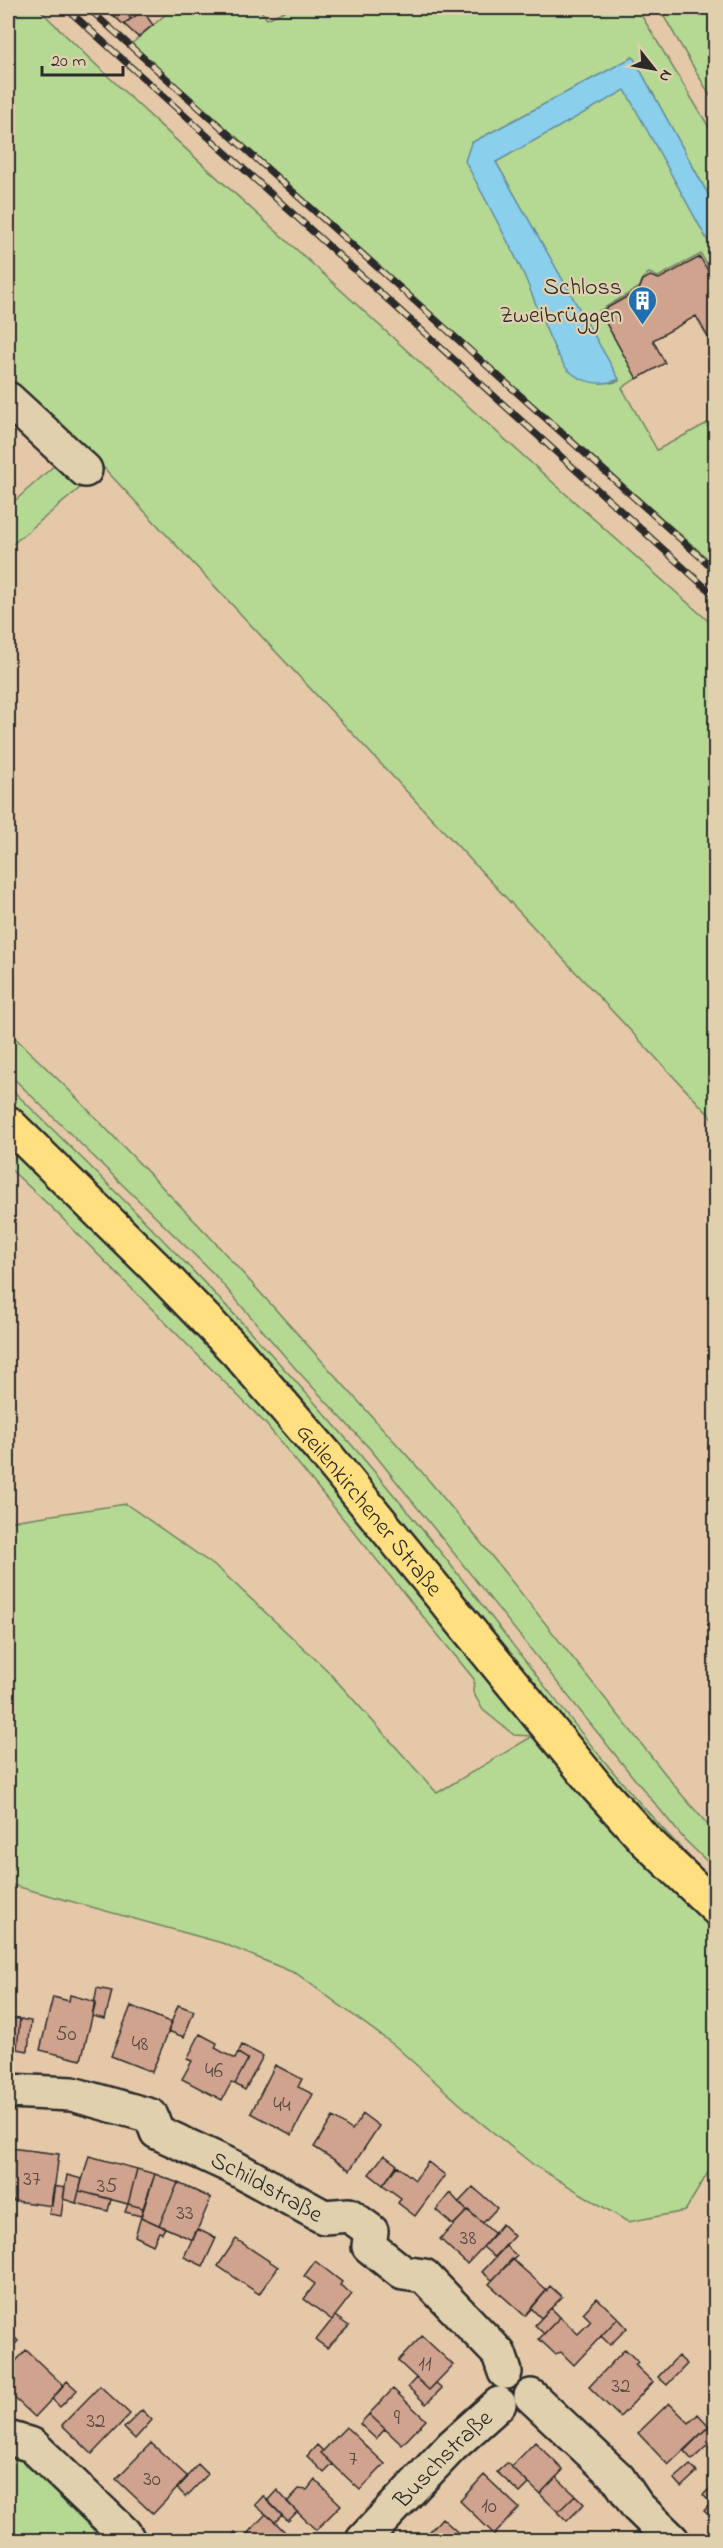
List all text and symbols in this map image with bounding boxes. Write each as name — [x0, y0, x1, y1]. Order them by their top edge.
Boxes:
scale bar — [42, 39, 123, 77]
north arrow — [624, 39, 684, 99]
text: 20 m — [51, 49, 86, 75]
text: N — [652, 65, 678, 87]
place label: Schloss Zweibrüggen — [500, 271, 622, 334]
building icon: Schloss Zweibrüggen — [627, 284, 659, 326]
street label: Geilenkirchener Straße — [286, 1417, 450, 1605]
house number: 50 — [55, 2020, 77, 2050]
house number: 48 — [132, 2030, 148, 2060]
house number: 46 — [205, 2057, 223, 2087]
house number: 44 — [273, 2091, 291, 2121]
street label: Schildstraße — [204, 2144, 329, 2233]
house number: 37 — [23, 2165, 41, 2195]
house number: 35 — [97, 2172, 117, 2202]
house number: 33 — [176, 2199, 194, 2229]
house number: 38 — [460, 2224, 476, 2254]
house number: 11 — [418, 2350, 432, 2380]
house number: 32 — [611, 2372, 631, 2402]
street label: Buschstraße — [386, 2402, 502, 2518]
house number: 9 — [394, 2404, 401, 2434]
house number: 32 — [86, 2407, 106, 2437]
house number: 7 — [349, 2445, 358, 2475]
house number: 30 — [143, 2465, 161, 2495]
house number: 10 — [481, 2492, 497, 2522]

